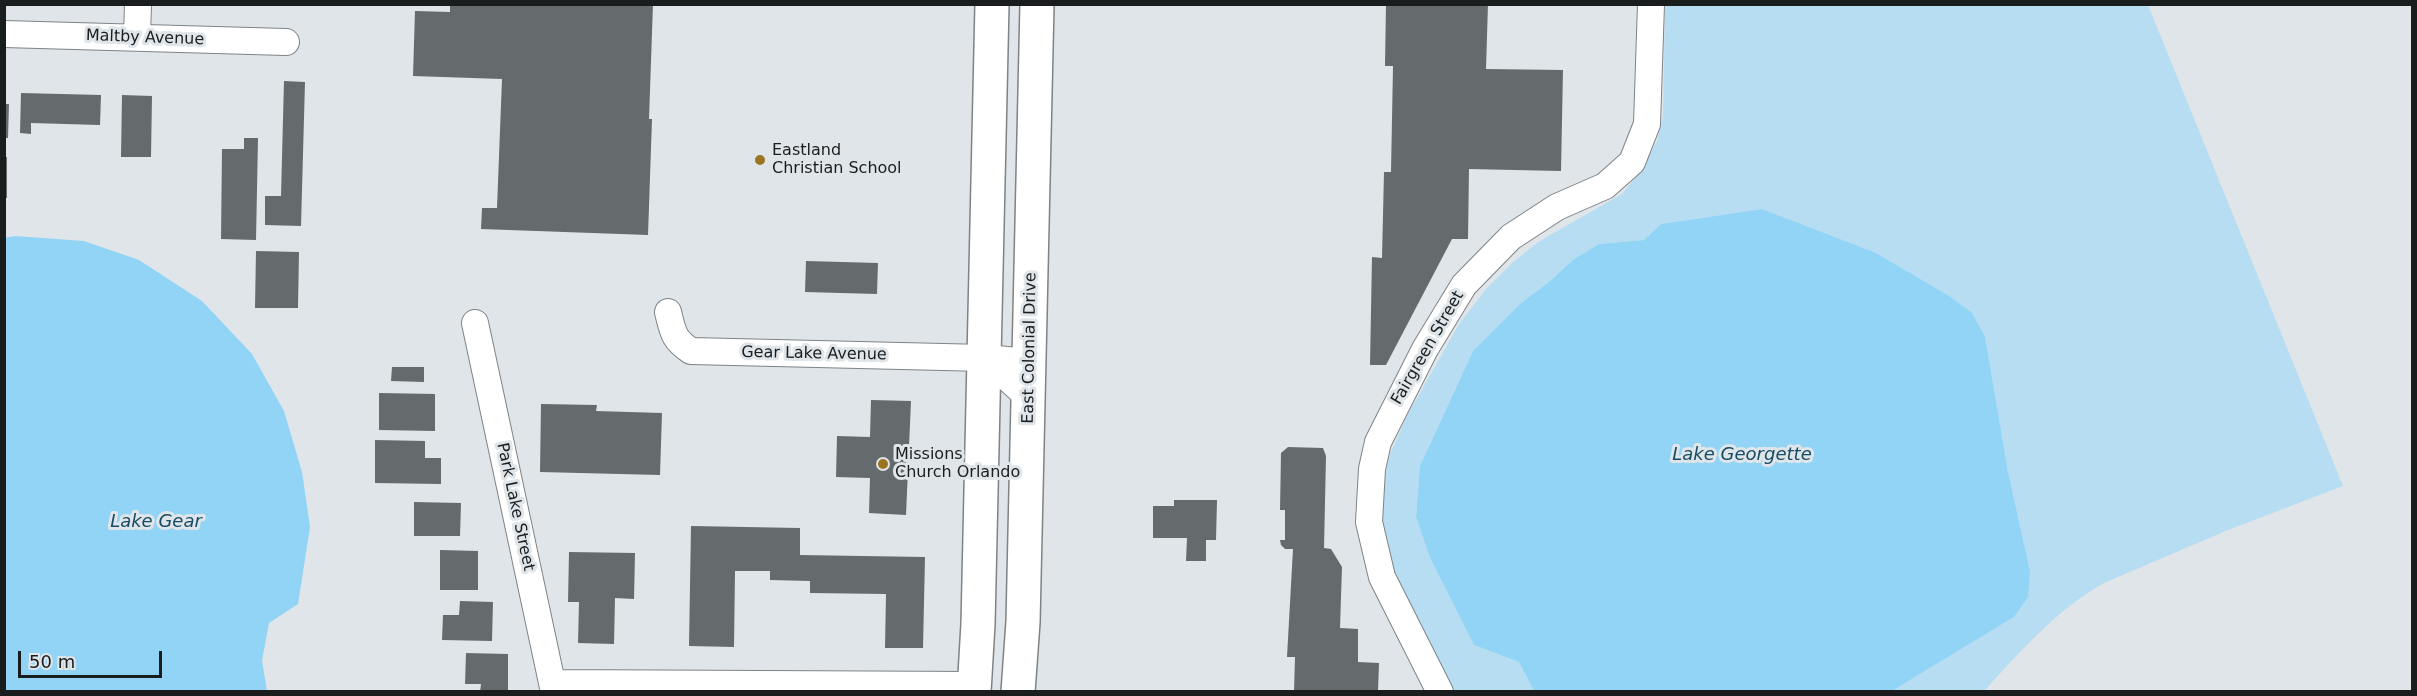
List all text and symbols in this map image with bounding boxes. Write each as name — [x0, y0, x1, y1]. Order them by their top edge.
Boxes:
street label: Maltby Avenue — [85, 26, 205, 50]
place label: Eastland Christian School — [772, 141, 902, 179]
marker: Eastland Christian School — [753, 153, 767, 167]
street label: East Colonial Drive — [1019, 272, 1041, 424]
street label: Fairgreen Street — [1388, 288, 1468, 408]
street label: Gear Lake Avenue — [741, 343, 887, 365]
street label: Park Lake Street — [492, 441, 538, 573]
water label: Lake Georgette — [1672, 444, 1812, 466]
place label: Missions Church Orlando — [895, 445, 1020, 483]
marker: Missions Church Orlando — [876, 457, 890, 471]
water label: Lake Gear — [110, 511, 202, 533]
scale bar — [21, 639, 165, 677]
text: 50 m — [29, 651, 75, 672]

